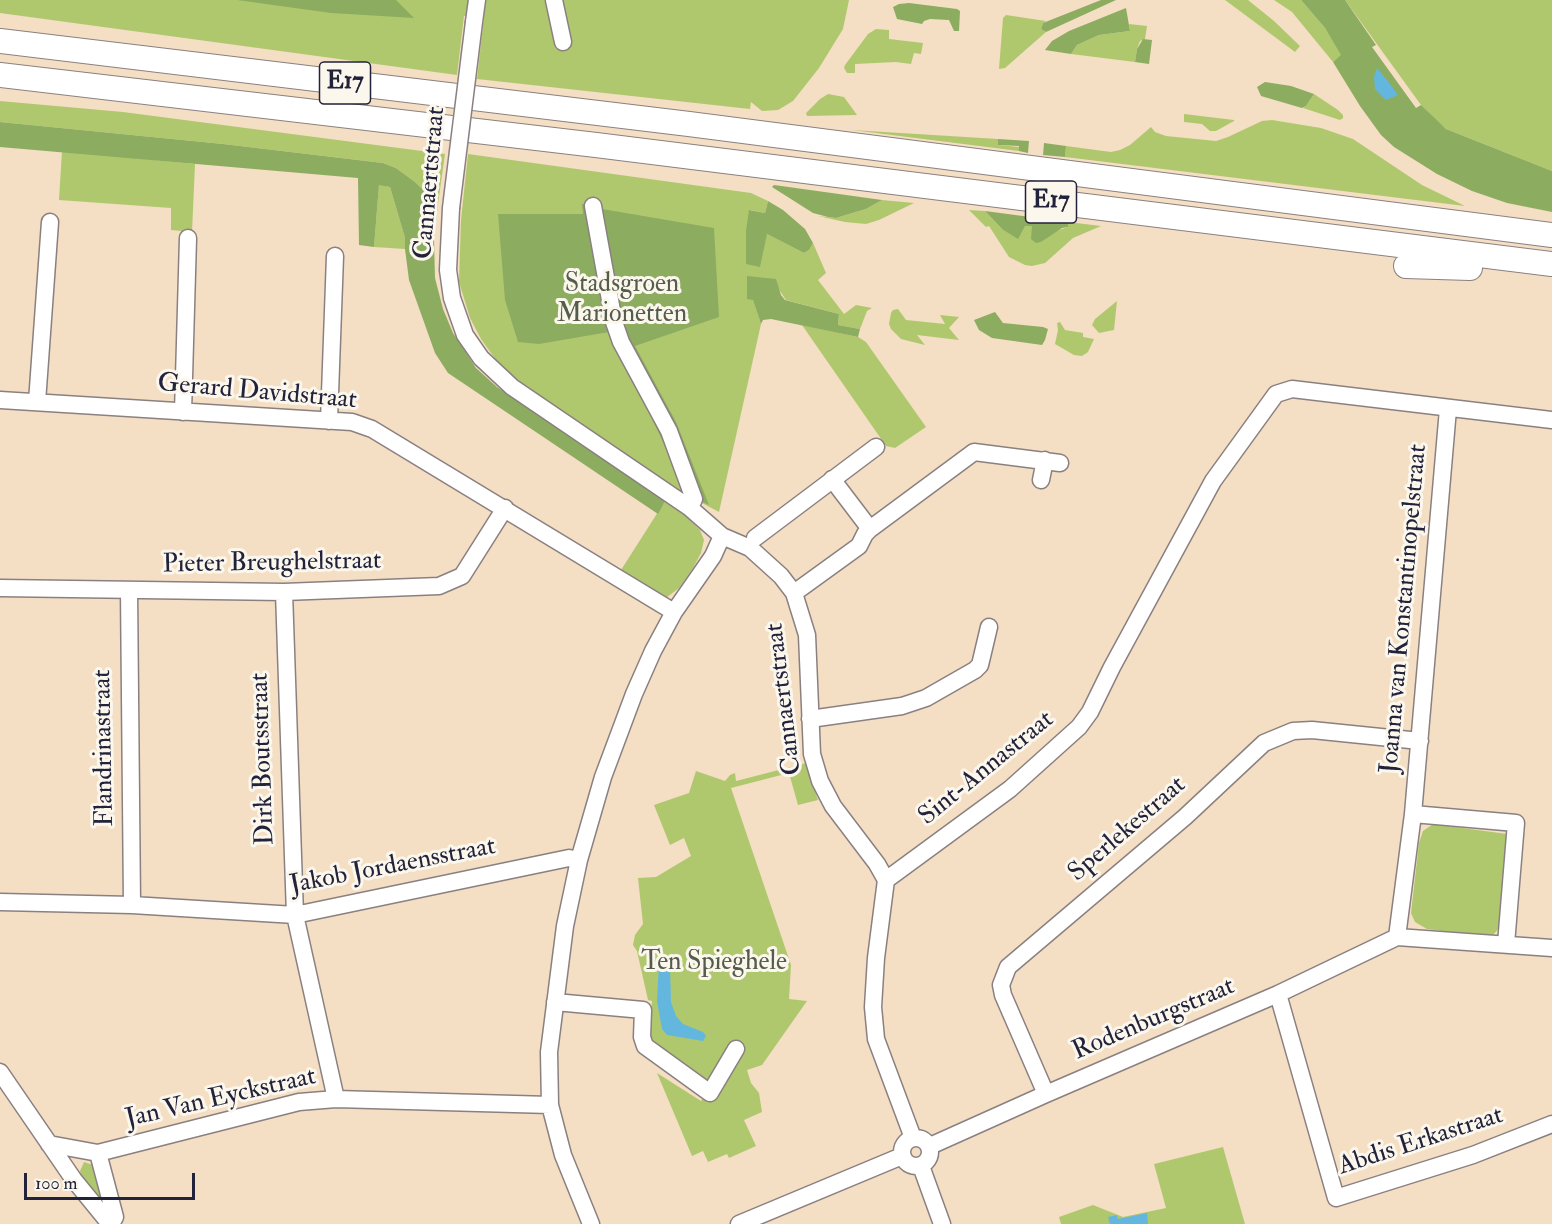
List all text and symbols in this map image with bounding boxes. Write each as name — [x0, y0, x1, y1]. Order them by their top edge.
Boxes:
road number: E17 — [320, 62, 370, 104]
street label: Cannaertstraat — [409, 105, 453, 261]
road number: E17 — [1026, 181, 1076, 223]
park label: Stadsgroen Marionetten — [557, 269, 687, 330]
street label: Gerard Davidstraat — [156, 369, 358, 417]
street label: Joanna van Konstantinopelstraat — [1375, 443, 1435, 775]
street label: Pieter Breughelstraat — [162, 546, 382, 582]
street label: Cannaertstraat — [760, 621, 810, 777]
street label: Flandrinastraat — [88, 669, 122, 827]
street label: Dirk Boutsstraat — [245, 672, 283, 846]
street label: Sint-Annastraat — [913, 705, 1061, 833]
street label: Sperlekestraat — [1063, 771, 1193, 889]
street label: Jakob Jordaensstraat — [287, 832, 499, 902]
park label: Ten Spieghele — [641, 947, 787, 979]
street label: Rodenburgstraat — [1068, 972, 1240, 1068]
street label: Jan Van Eyckstraat — [123, 1062, 319, 1136]
street label: Abdis Erkastraat — [1335, 1101, 1507, 1183]
scale bar — [27, 1161, 198, 1199]
text: 100 m — [35, 1172, 78, 1195]

